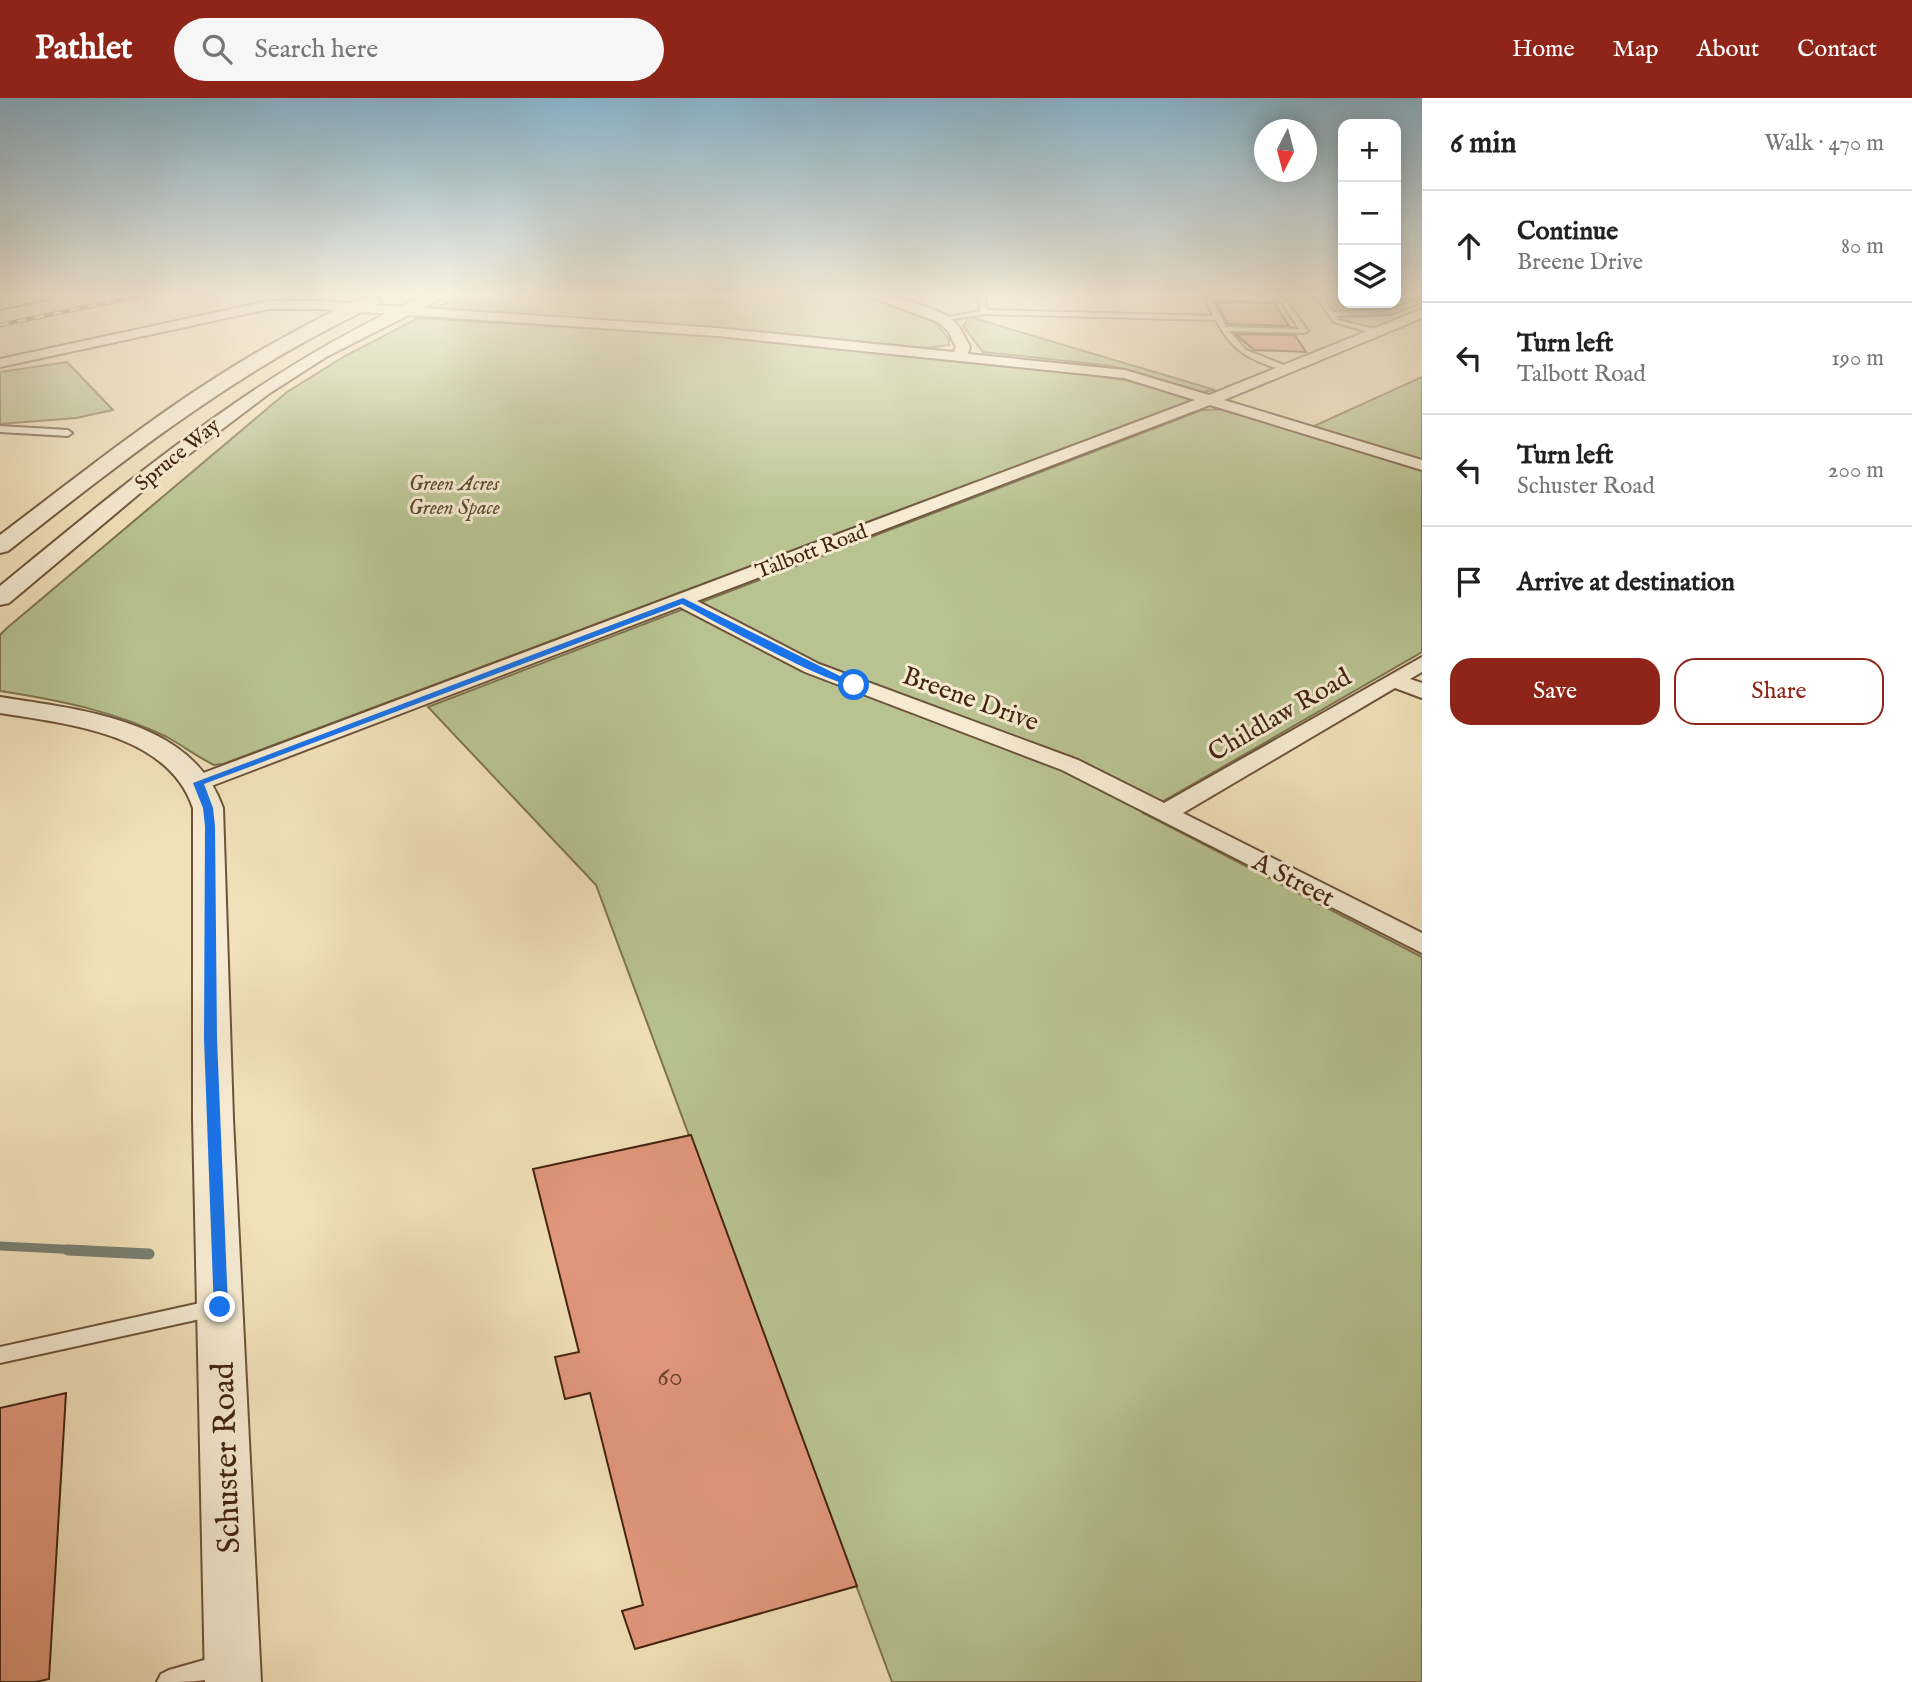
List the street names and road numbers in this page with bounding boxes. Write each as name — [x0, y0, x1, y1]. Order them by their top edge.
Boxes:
street label: Spruce Way — [130, 412, 227, 498]
street label: Talbott Road — [752, 518, 872, 586]
street label: Breene Drive — [898, 660, 1043, 739]
street label: Childlaw Road — [1202, 661, 1357, 770]
street label: A Street — [1246, 845, 1340, 915]
street label: Schuster Road — [204, 1361, 251, 1554]

